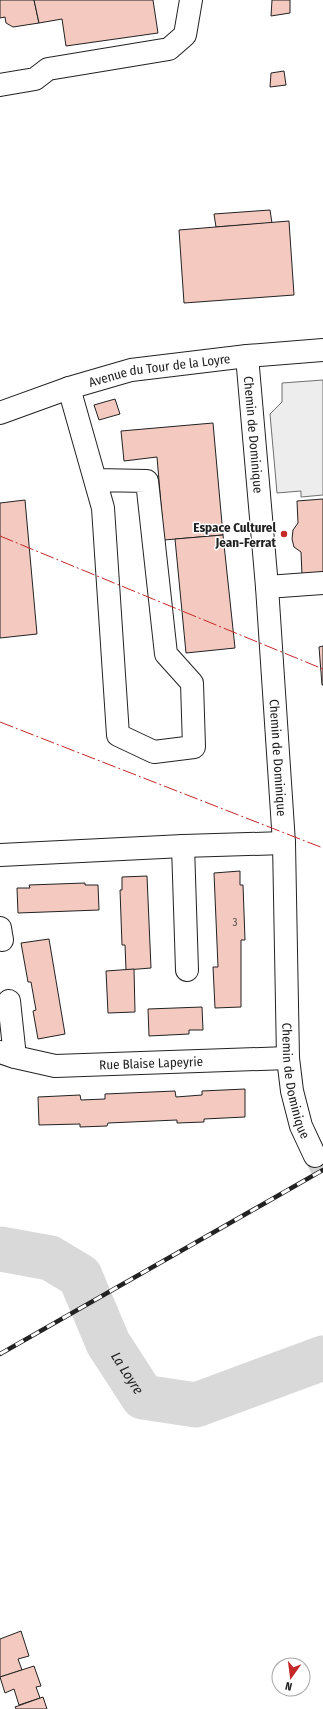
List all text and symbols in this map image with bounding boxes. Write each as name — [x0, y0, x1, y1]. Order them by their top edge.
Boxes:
street label: Avenue du Tour de la Loyre — [87, 351, 231, 390]
street label: Chemin de Dominique — [241, 376, 266, 494]
place label: Espace Culturel Jean-Ferrat — [193, 520, 276, 550]
marker: Espace Culturel Jean-Ferrat — [279, 529, 289, 539]
street label: Chemin de Dominique — [266, 699, 289, 817]
house number: 3 — [233, 916, 238, 929]
street label: Chemin de Dominique — [279, 1023, 313, 1141]
street label: Rue Blaise Lapeyrie — [99, 1054, 203, 1072]
water label: La Loyre — [107, 1349, 147, 1398]
north arrow — [271, 1657, 311, 1697]
text: N — [284, 1679, 293, 1693]

